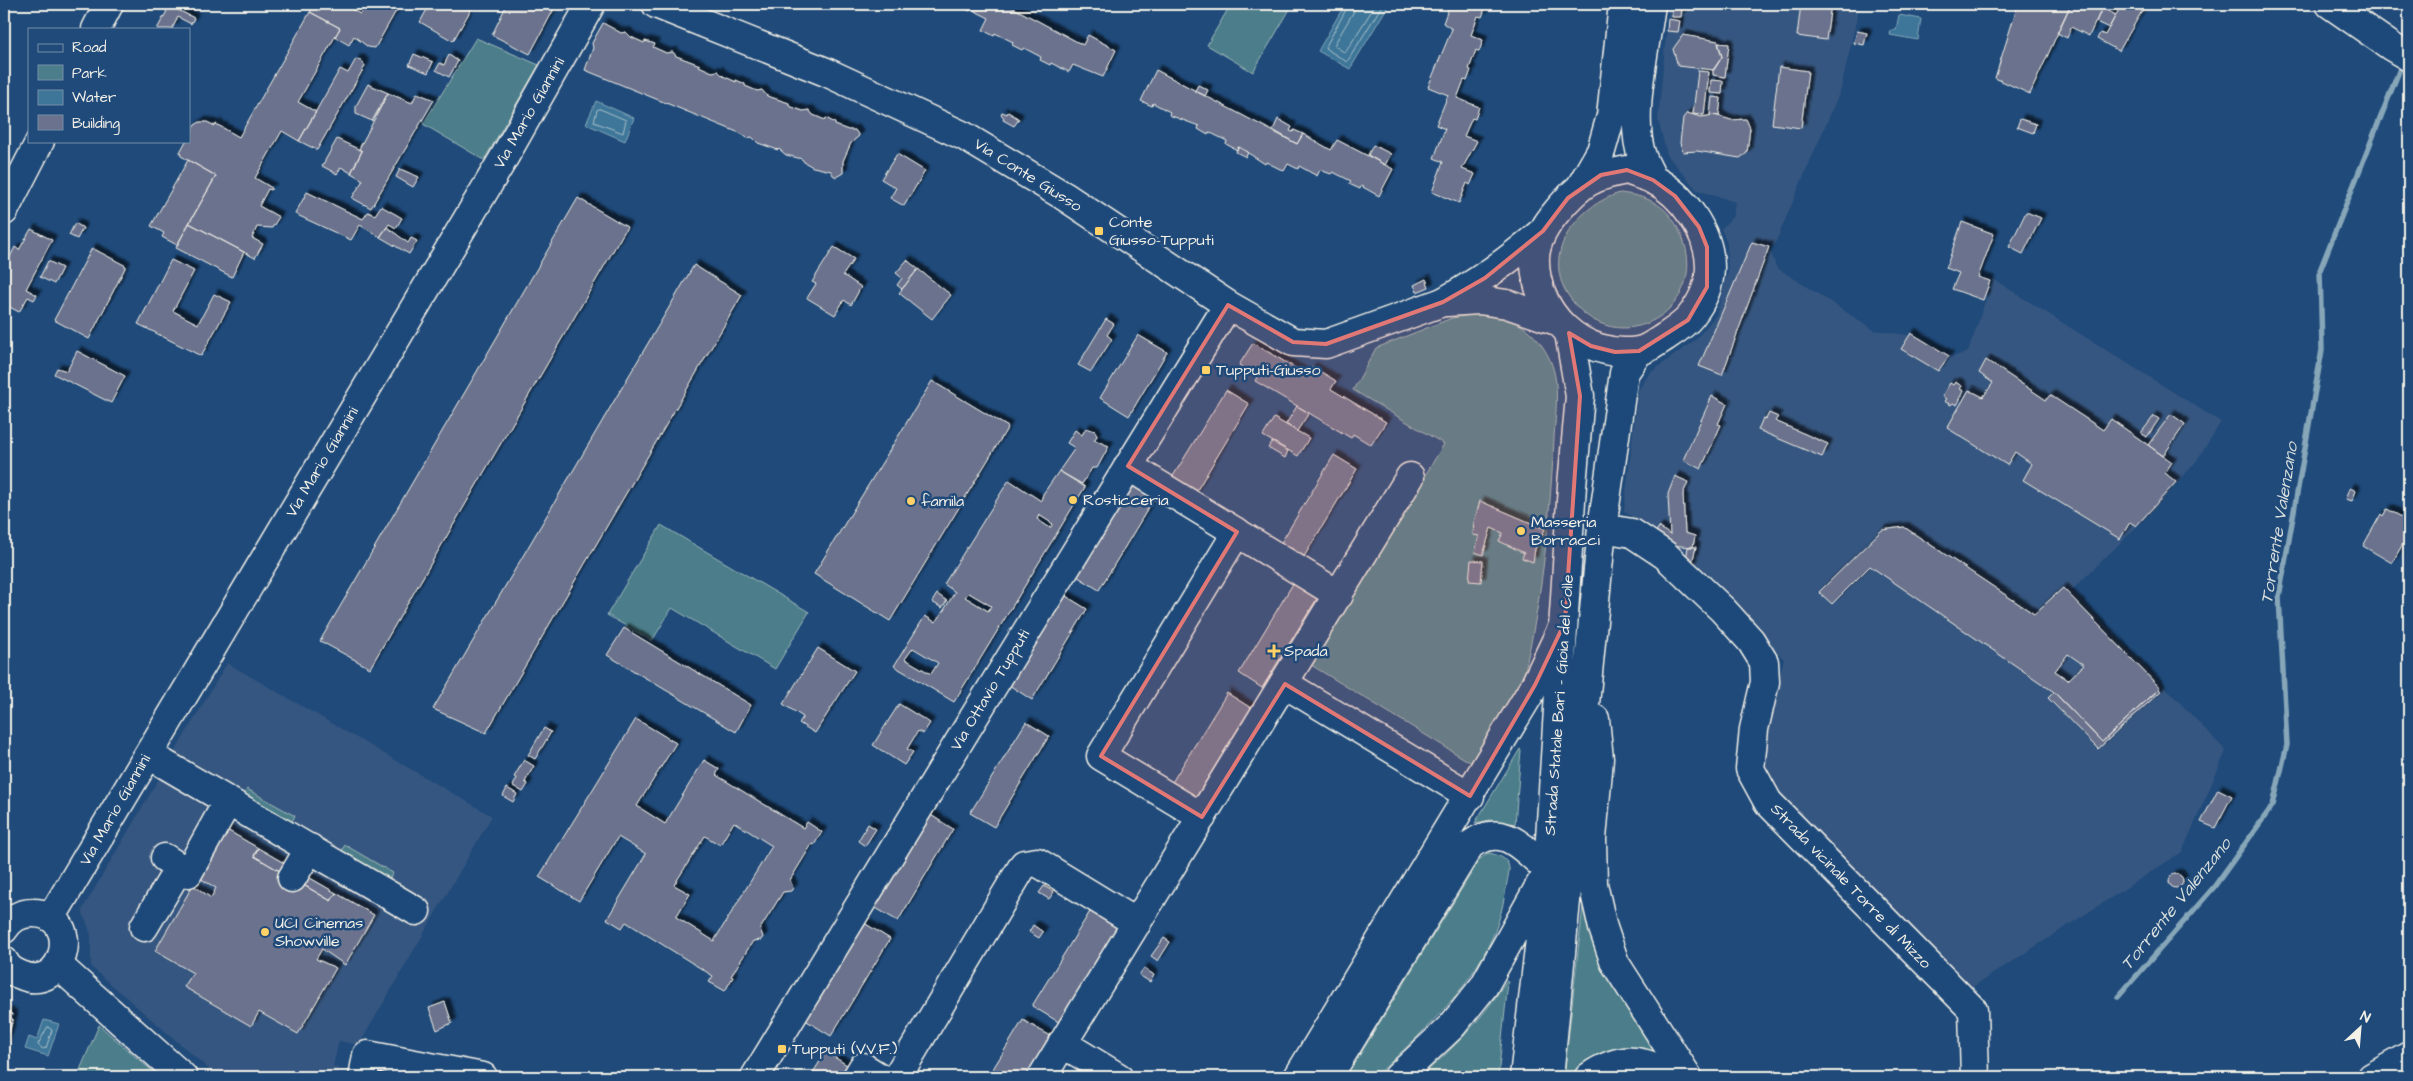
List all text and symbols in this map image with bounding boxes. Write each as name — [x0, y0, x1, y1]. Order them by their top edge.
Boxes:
legend — [28, 28, 190, 142]
text: Road — [72, 37, 107, 58]
street label: Via Mario Giannini — [488, 53, 570, 173]
text: Park — [72, 63, 107, 84]
text: Water — [72, 87, 116, 108]
text: Building — [72, 113, 120, 135]
street label: Via Conte Giusso — [970, 133, 1086, 217]
place label: Conte Giusso-Tupputi — [1109, 211, 1214, 251]
marker: Conte Giusso-Tupputi — [1093, 225, 1105, 237]
place label: Tupputi-Giusso — [1216, 359, 1321, 381]
marker: Tupputi-Giusso — [1200, 364, 1212, 376]
street label: Via Mario Giannini — [280, 402, 364, 521]
water label: Torrente Valenzano — [2254, 439, 2304, 606]
place label: Rosticceria — [1083, 489, 1169, 511]
place label: famila — [921, 490, 964, 512]
marker: Rosticceria — [1067, 494, 1079, 506]
marker: famila — [905, 495, 917, 507]
place label: Masseria Borracci — [1531, 511, 1600, 551]
marker: Masseria Borracci — [1515, 525, 1527, 537]
street label: Strada Statale Bari - Gioia del Colle — [1539, 574, 1579, 836]
street label: Via Ottavio Tupputi — [945, 625, 1035, 755]
place label: Spada — [1284, 640, 1328, 662]
marker: Spada — [1268, 645, 1280, 657]
street label: Via Mario Giannini — [74, 750, 156, 870]
street label: Strada vicinale Torre di Mizzo — [1766, 798, 1936, 974]
water label: Torrente Valenzano — [2115, 831, 2238, 975]
place label: UCI Cinemas Showville — [275, 912, 363, 952]
marker: UCI Cinemas Showville — [259, 926, 271, 938]
north arrow — [2336, 1004, 2386, 1054]
text: N — [2357, 1006, 2374, 1028]
place label: Tupputi (VV.F.) — [792, 1038, 898, 1060]
marker: Tupputi (VV.F.) — [776, 1043, 788, 1055]

